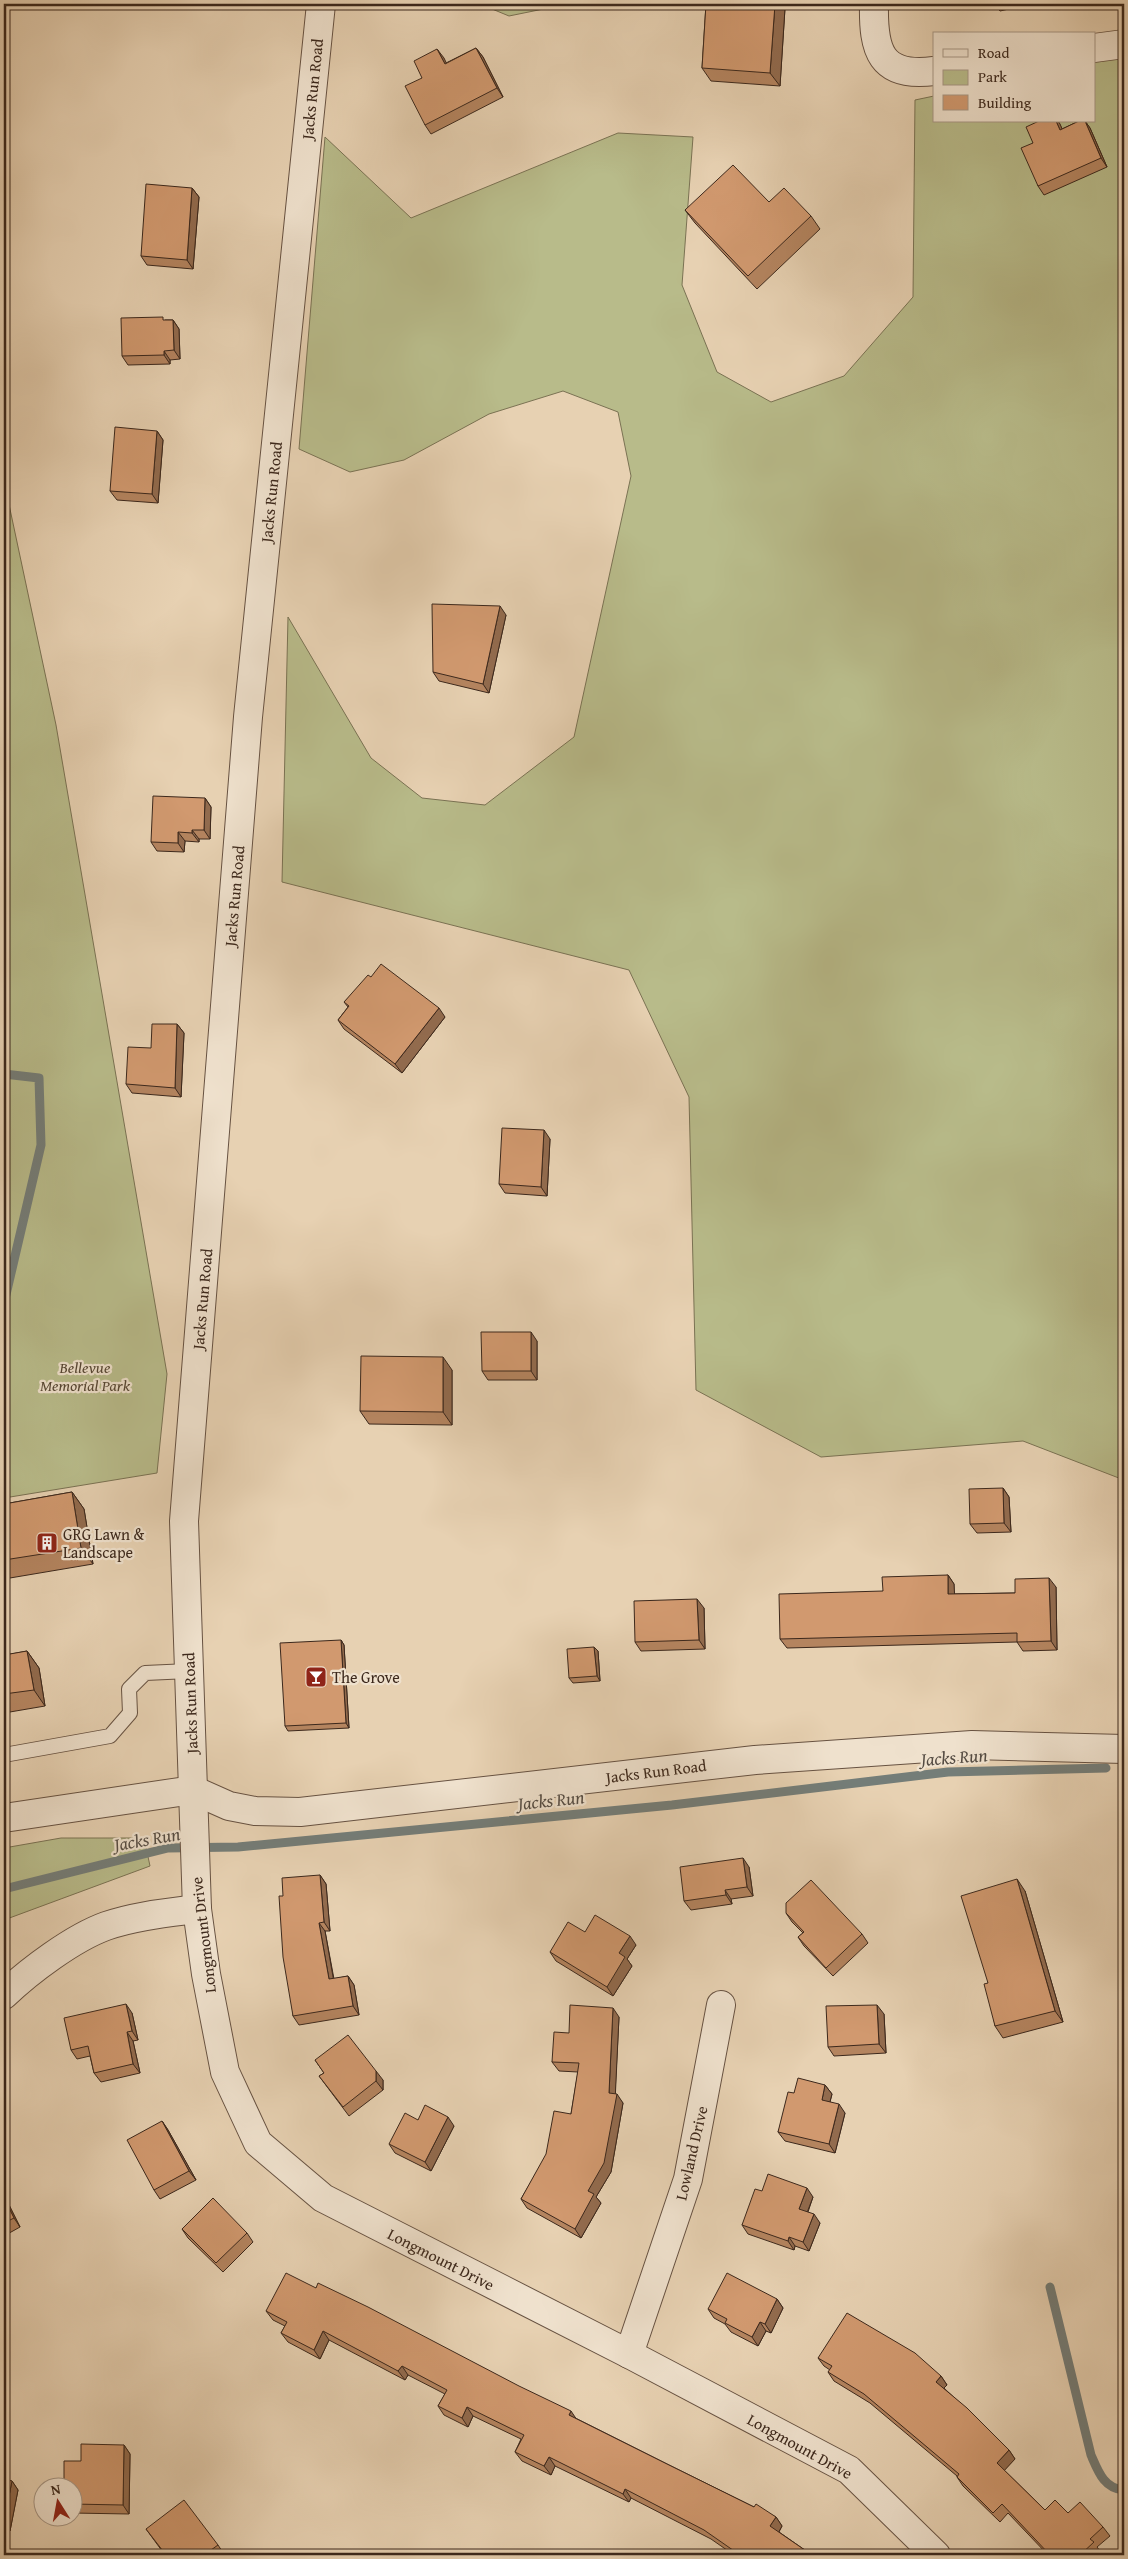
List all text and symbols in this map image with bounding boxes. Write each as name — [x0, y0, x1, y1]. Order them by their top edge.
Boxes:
legend — [933, 32, 1096, 122]
street label: Jacks Run Road — [295, 37, 329, 143]
text: Road — [978, 42, 1009, 63]
text: Park — [978, 66, 1007, 87]
text: Building — [978, 92, 1032, 113]
street label: Jacks Run Road — [254, 440, 288, 546]
street label: Jacks Run Road — [217, 844, 250, 950]
street label: Jacks Run Road — [185, 1247, 218, 1353]
park label: Bellevue Memorial Park — [40, 1355, 131, 1397]
place label: GRG Lawn & Landscape — [63, 1522, 145, 1564]
building icon: GRG Lawn & Landscape — [35, 1531, 59, 1555]
street label: Jacks Run Road — [176, 1652, 204, 1756]
bar icon: The Grove — [304, 1665, 328, 1689]
place label: The Grove — [332, 1665, 400, 1689]
water label: Jacks Run — [917, 1741, 988, 1773]
street label: Jacks Run Road — [602, 1753, 708, 1789]
water label: Jacks Run — [513, 1783, 586, 1817]
water label: Jacks Run — [109, 1820, 182, 1859]
street label: Longmount Drive — [184, 1876, 222, 1994]
street label: Lowland Drive — [669, 2103, 713, 2203]
street label: Longmount Drive — [383, 2222, 499, 2296]
street label: Longmount Drive — [743, 2407, 857, 2485]
north arrow — [32, 2476, 82, 2526]
text: N — [49, 2478, 63, 2500]

